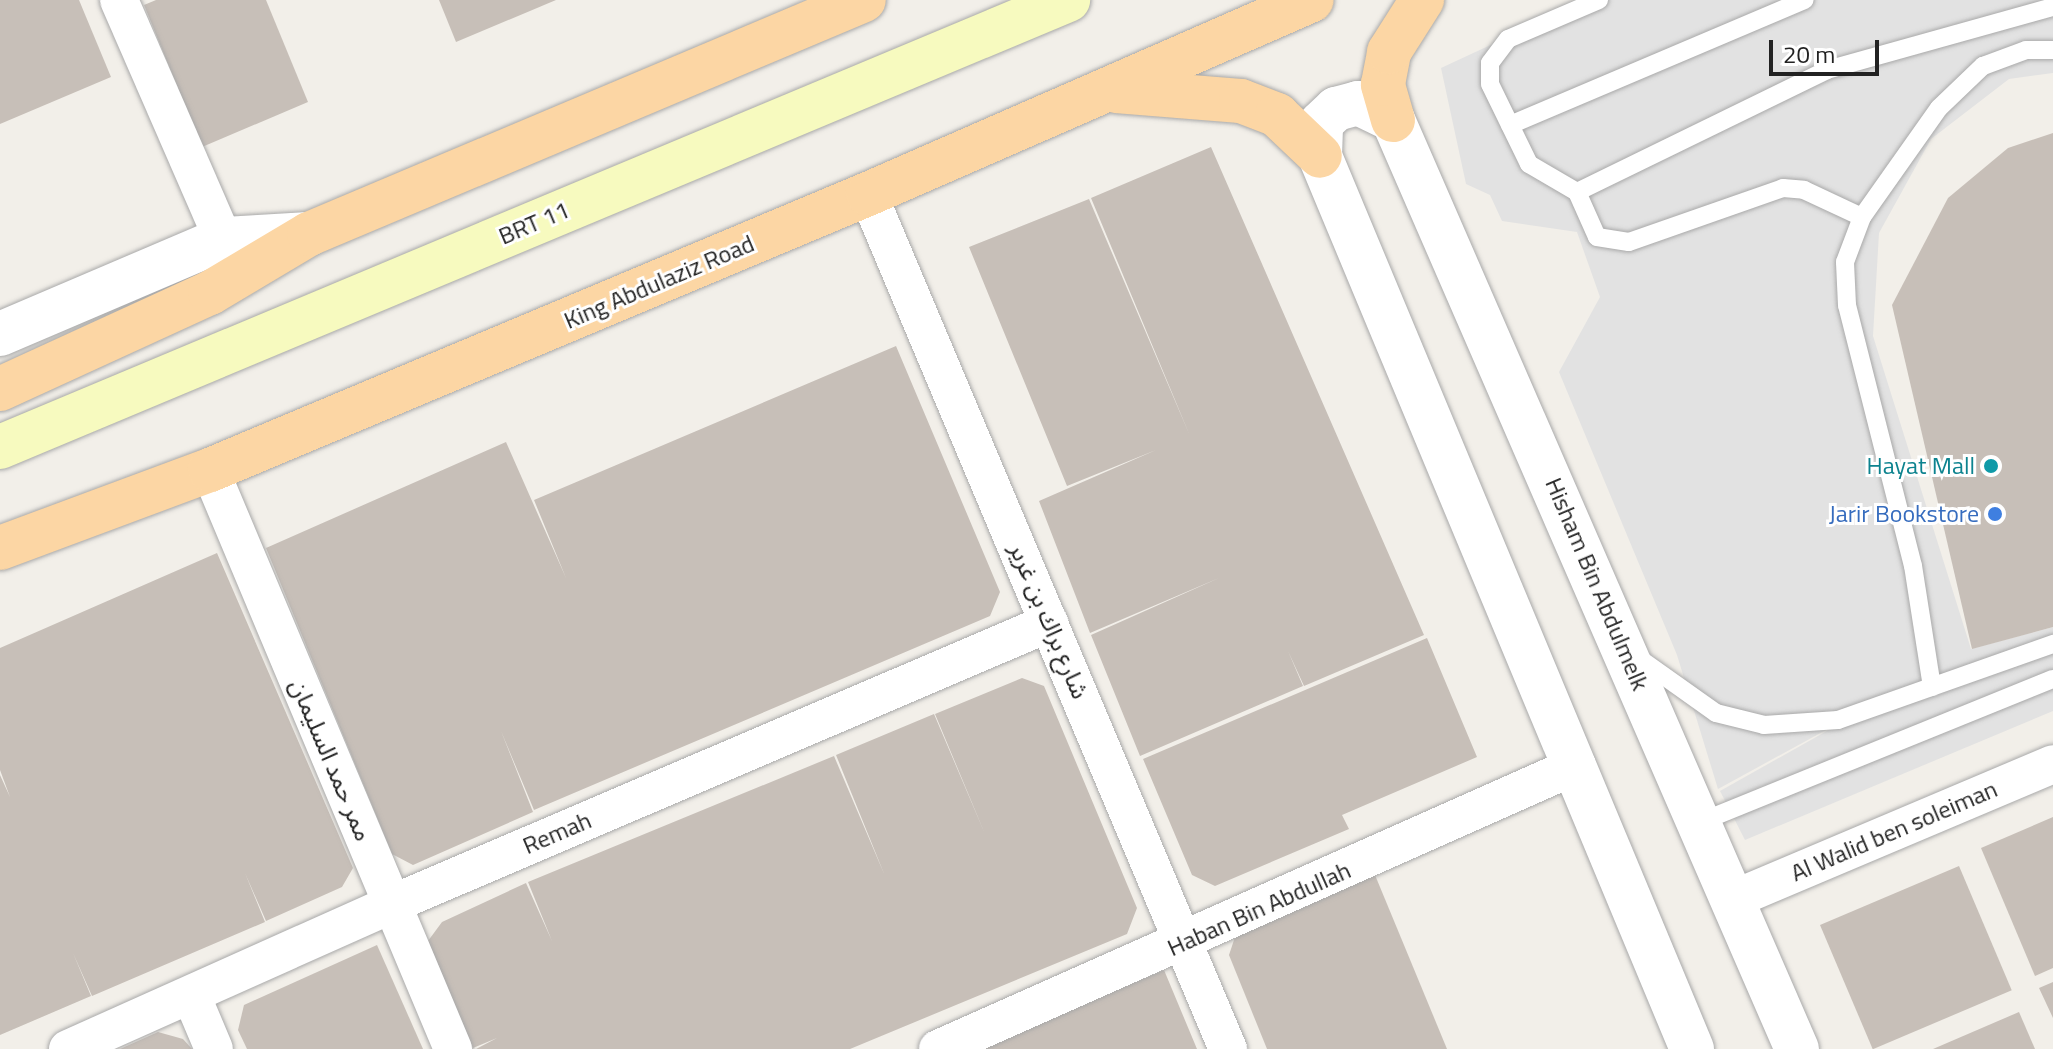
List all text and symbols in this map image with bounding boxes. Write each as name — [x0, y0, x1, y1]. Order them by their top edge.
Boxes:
scale bar — [1773, 24, 1883, 74]
text: 20 m — [1783, 36, 1835, 72]
street label: BRT 11 — [494, 195, 574, 251]
street label: King Abdulaziz Road — [560, 229, 758, 335]
place label: Hayat Mall — [1867, 452, 1975, 480]
marker: Hayat Mall — [1982, 457, 2000, 475]
street label: Hisham Bin Abdulmelk — [1539, 473, 1655, 695]
place label: Jarir Bookstore — [1829, 500, 1979, 528]
marker: Jarir Bookstore — [1986, 505, 2004, 523]
street label: شارع براك بن غرير — [1003, 539, 1095, 703]
street label: ممر حمد السليمان — [284, 675, 378, 845]
street label: Al Walid ben soleiman — [1786, 774, 2002, 888]
street label: Remah — [518, 806, 596, 860]
street label: Haban Bin Abdullah — [1163, 856, 1355, 962]

